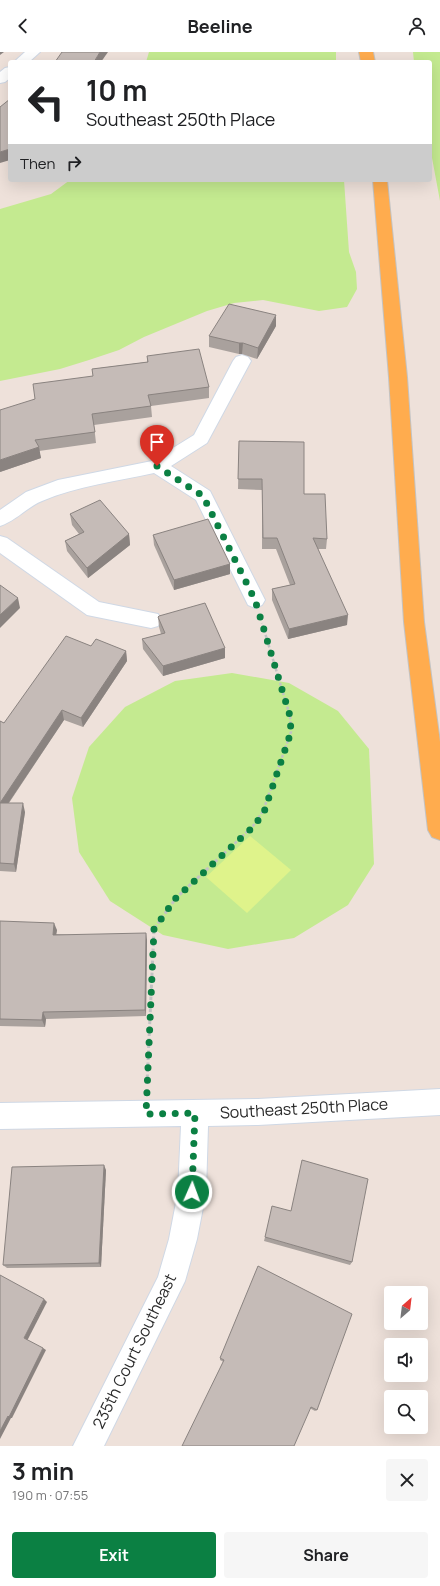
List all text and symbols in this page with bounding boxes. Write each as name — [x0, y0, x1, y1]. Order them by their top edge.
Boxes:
text: Beeline — [187, 14, 253, 38]
icon: back — [12, 15, 34, 37]
icon: person — [406, 15, 428, 37]
text: 10 m — [86, 71, 147, 109]
icon: left — [20, 76, 72, 128]
text: Southeast 250th Place — [86, 107, 275, 131]
icon: right — [63, 152, 85, 174]
text: Then — [20, 153, 55, 174]
pin — [140, 425, 174, 466]
icon: arrive — [146, 431, 168, 453]
street label: Southeast 250th Place — [219, 1093, 389, 1123]
position arrow — [171, 1171, 213, 1213]
street label: 235th Court Southeast — [87, 1270, 181, 1432]
north arrow — [384, 1286, 428, 1330]
map controls — [384, 1286, 428, 1434]
button: sound — [384, 1338, 428, 1382]
button: search — [384, 1390, 428, 1434]
text: 3 min — [12, 1454, 74, 1487]
button: close — [386, 1459, 428, 1501]
text: 190 m · 07:55 — [12, 1486, 88, 1504]
button: Exit — [12, 1532, 216, 1578]
button: Share — [224, 1532, 428, 1578]

